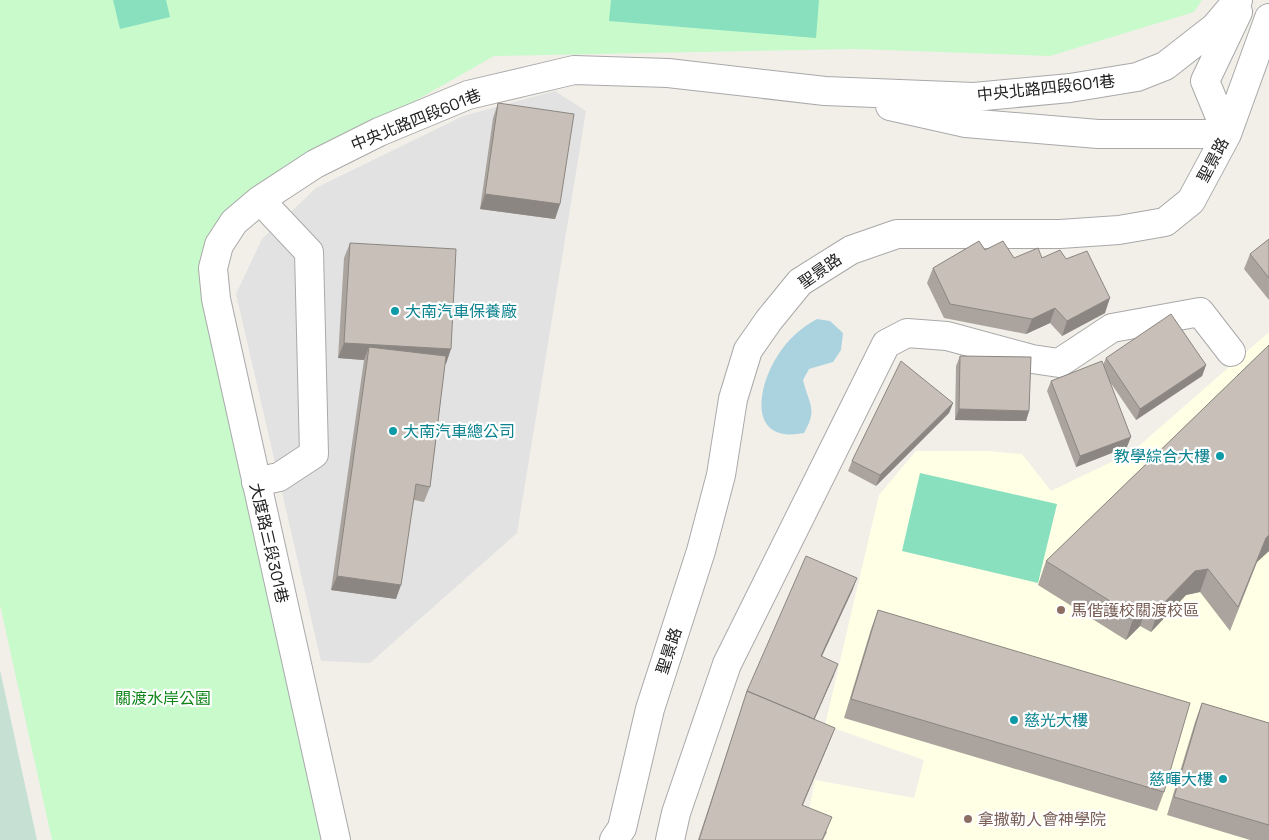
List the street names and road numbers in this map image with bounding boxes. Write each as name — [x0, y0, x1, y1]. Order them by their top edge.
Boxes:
street label: 中央北路四段601巷 — [976, 70, 1116, 106]
street label: 中央北路四段601巷 — [348, 84, 484, 156]
street label: 聖景路 — [1192, 134, 1234, 186]
street label: 聖景路 — [794, 249, 846, 293]
street label: 大度路三段301巷 — [245, 481, 293, 605]
street label: 聖景路 — [652, 625, 686, 677]

